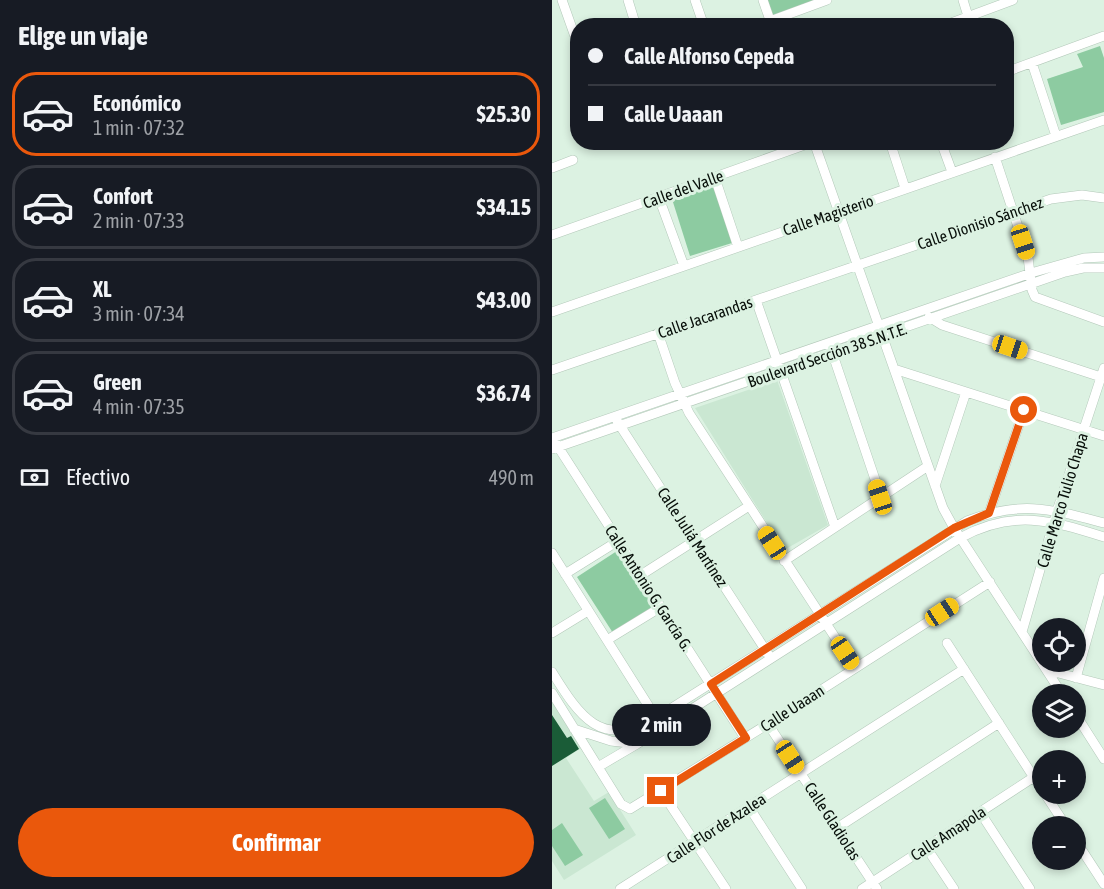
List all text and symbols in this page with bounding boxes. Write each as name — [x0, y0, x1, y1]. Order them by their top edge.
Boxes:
text: Elige un viaje — [18, 20, 148, 51]
text: Calle Alfonso Cepeda — [624, 43, 794, 69]
icon: car — [21, 87, 75, 141]
text: Económico — [93, 90, 181, 116]
text: $25.30 — [476, 101, 531, 127]
text: Calle Uaaan — [624, 101, 723, 127]
text: 1 min · 07:32 — [93, 116, 185, 139]
street label: Calle del Valle — [640, 166, 726, 212]
icon: car — [21, 180, 75, 234]
text: Confort — [93, 183, 153, 209]
street label: Calle Magisterio — [780, 191, 876, 240]
street label: Calle Dionisio Sánchez — [915, 193, 1045, 253]
text: $34.15 — [476, 194, 531, 220]
text: 2 min · 07:33 — [93, 209, 185, 232]
car — [1009, 222, 1037, 262]
icon: car — [21, 273, 75, 327]
text: XL — [93, 276, 111, 302]
text: $43.00 — [476, 287, 531, 313]
street label: Calle Jacarandas — [655, 292, 755, 342]
text: 3 min · 07:34 — [93, 302, 185, 325]
street label: Boulevard Sección 38 S.N.T.E. — [745, 319, 909, 391]
car — [990, 333, 1030, 361]
icon: car — [21, 366, 75, 420]
text: Green — [93, 369, 142, 395]
text: $36.74 — [476, 380, 531, 406]
text: 4 min · 07:35 — [93, 395, 185, 418]
route start — [1010, 396, 1037, 423]
street label: Calle Marco Tulio Chapa — [1033, 430, 1092, 570]
icon: cash — [18, 461, 51, 494]
text: Efectivo — [66, 464, 130, 490]
text: 490 m — [489, 466, 534, 489]
car — [866, 477, 894, 517]
street label: Calle Juliá Martínez — [654, 484, 732, 590]
street label: Calle Antonio G. García G. — [602, 522, 696, 654]
car — [755, 523, 789, 563]
car — [922, 595, 962, 629]
map controls — [1032, 618, 1086, 870]
button: locate — [1032, 618, 1086, 672]
car — [827, 633, 863, 673]
street label: Calle Uaaan — [757, 681, 827, 735]
button: layers — [1032, 684, 1086, 738]
callout: 2 min — [612, 704, 710, 746]
text: 2 min — [641, 713, 682, 736]
car — [773, 737, 807, 777]
button: + — [1032, 750, 1086, 804]
route end — [647, 777, 674, 804]
street label: Calle Gladiolas — [801, 779, 865, 863]
street label: Calle Flor de Azalea — [663, 789, 769, 867]
street label: Calle Amapola — [907, 802, 990, 865]
button: Confirmar — [18, 808, 534, 877]
button: − — [1032, 816, 1086, 870]

